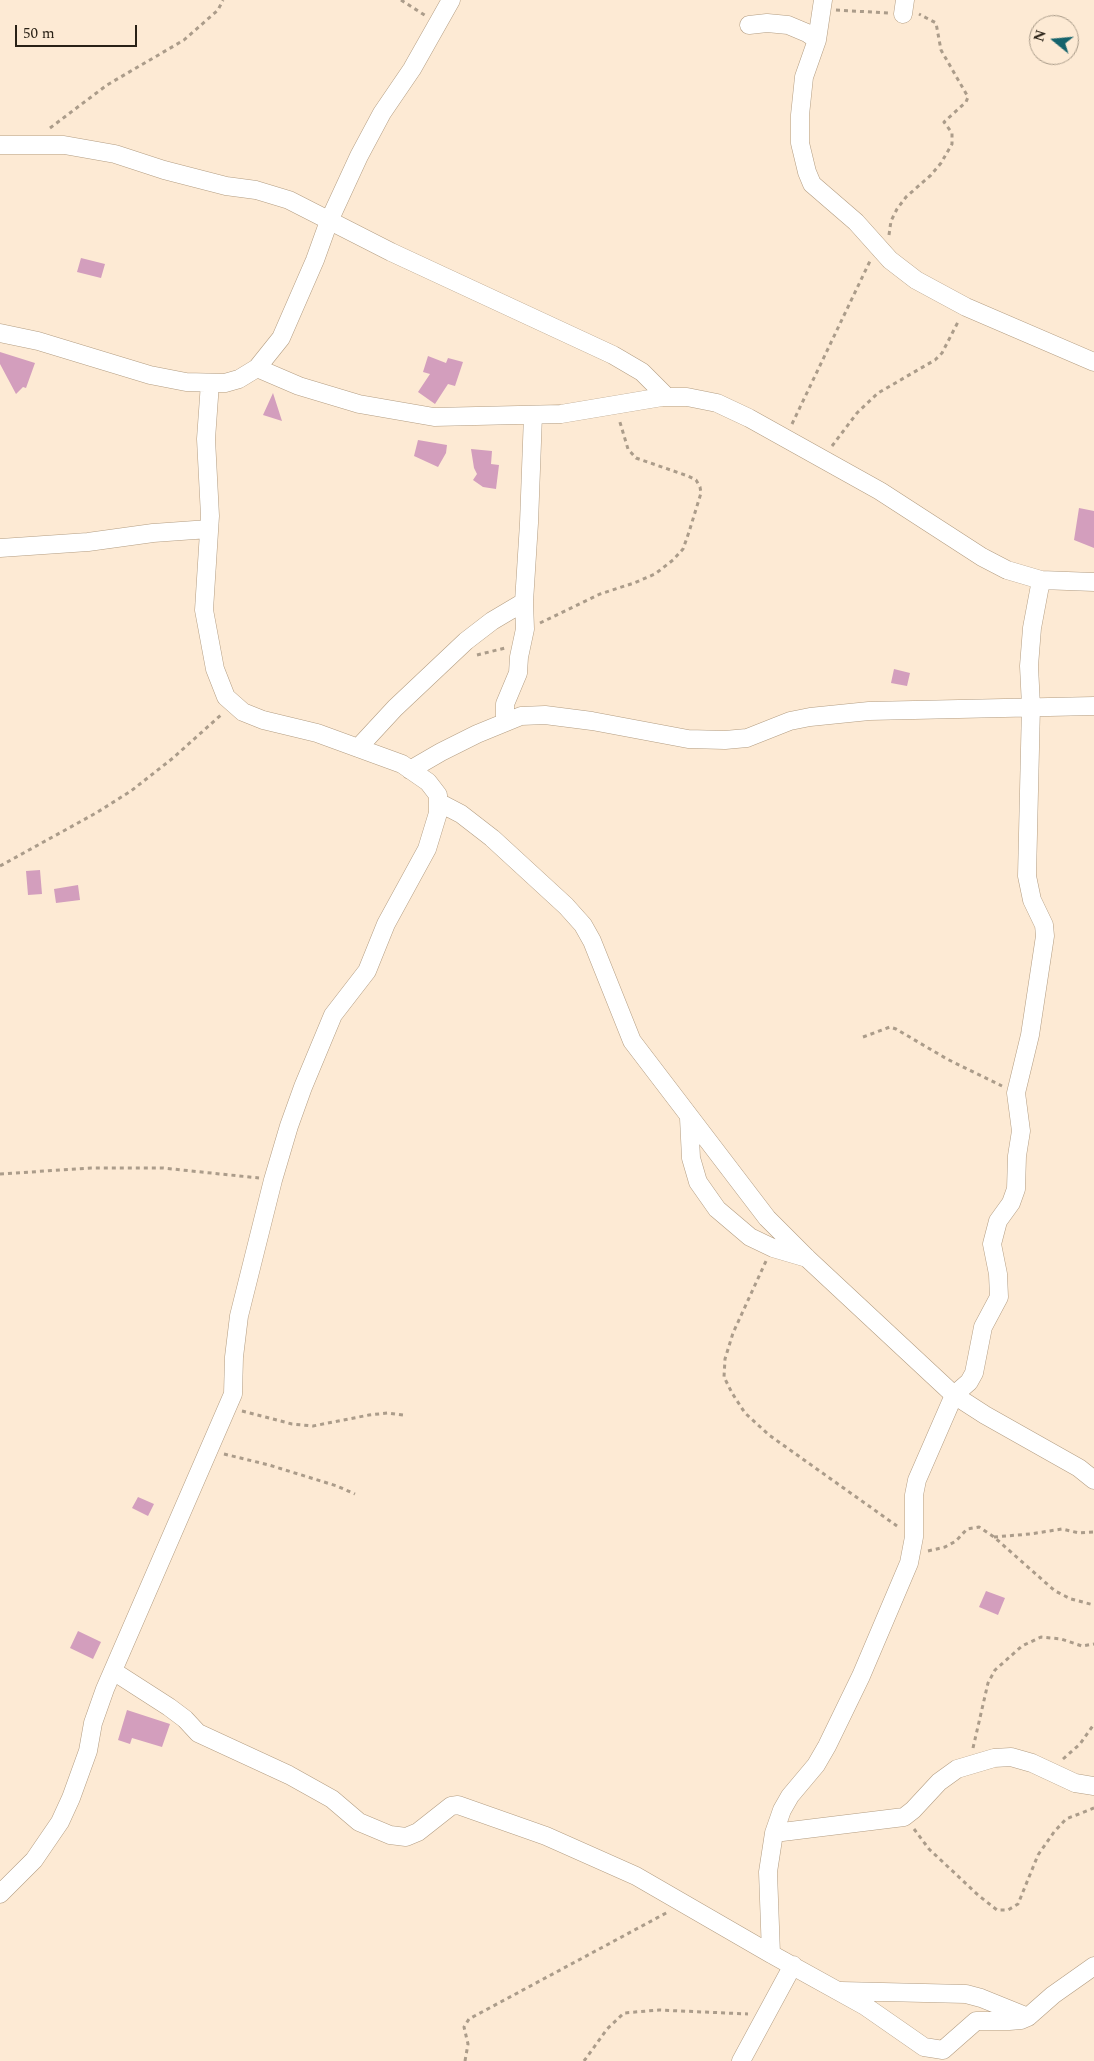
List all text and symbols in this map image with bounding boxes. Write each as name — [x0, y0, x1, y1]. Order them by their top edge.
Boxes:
scale bar — [18, 15, 140, 47]
north arrow — [1029, 15, 1079, 65]
text: 50 m — [23, 22, 55, 45]
text: N — [1028, 27, 1052, 44]

